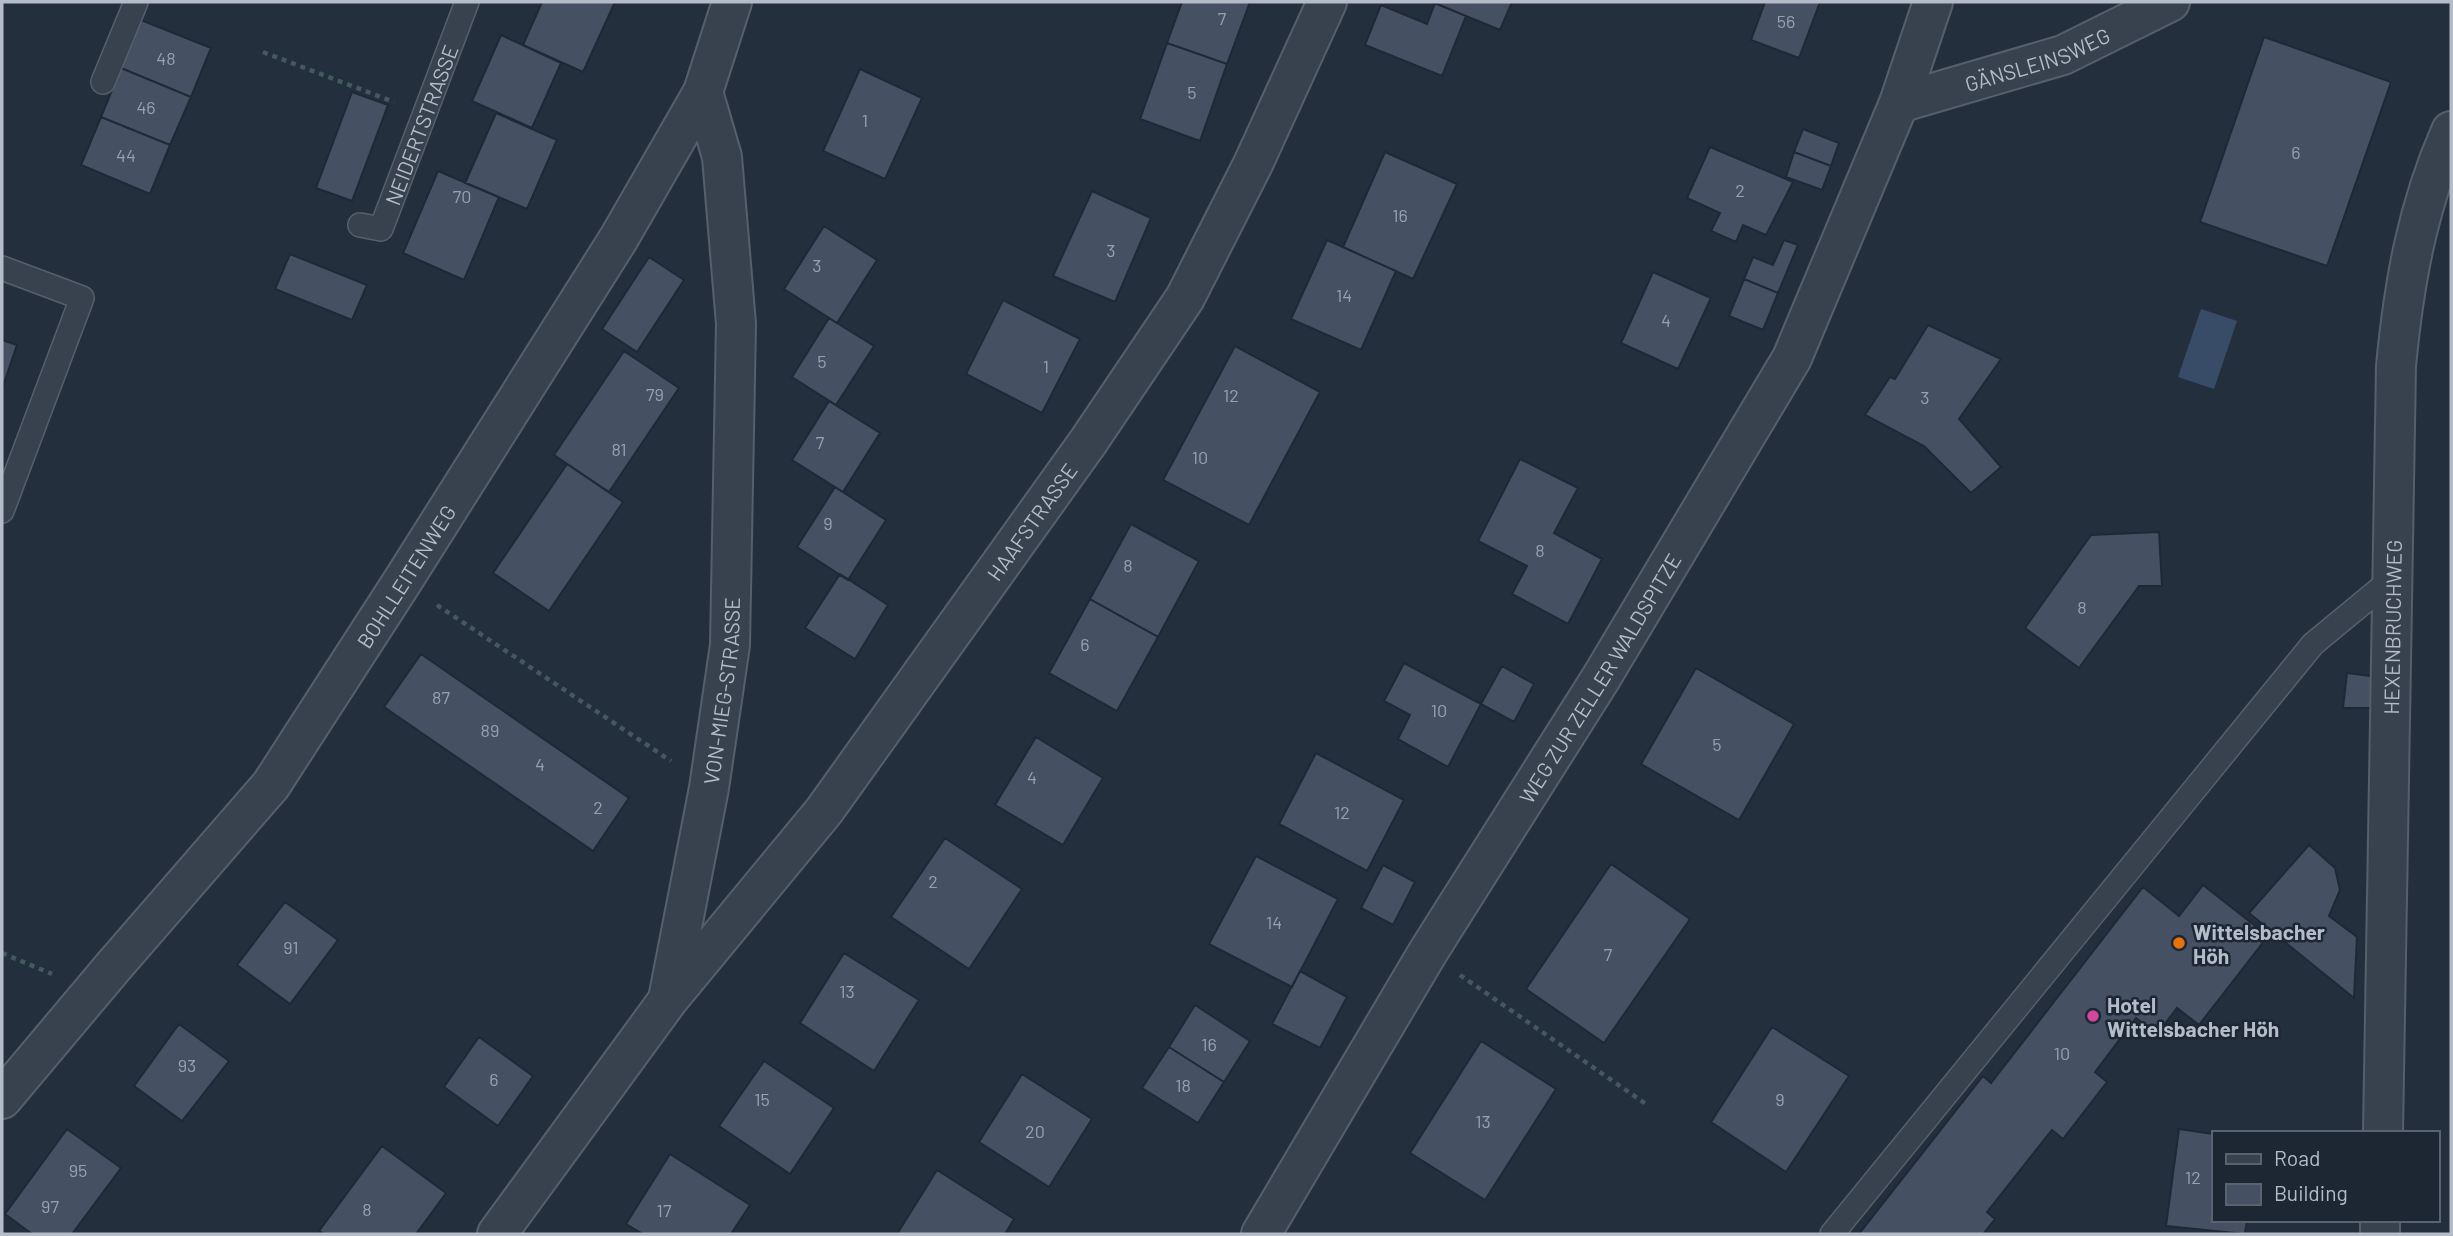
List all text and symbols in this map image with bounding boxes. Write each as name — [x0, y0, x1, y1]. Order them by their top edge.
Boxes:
house number: 7 — [1218, 7, 1227, 29]
house number: 56 — [1777, 10, 1795, 32]
street label: GÄNSLEINSWEG — [1962, 22, 2114, 96]
street label: NEIDERTSTRASSE — [379, 41, 462, 208]
house number: 48 — [156, 47, 176, 69]
house number: 5 — [1187, 81, 1197, 103]
house number: 46 — [136, 96, 156, 118]
house number: 1 — [862, 109, 868, 131]
house number: 6 — [2291, 141, 2301, 163]
house number: 44 — [116, 144, 136, 166]
house number: 2 — [1735, 179, 1745, 201]
house number: 70 — [453, 185, 471, 207]
house number: 16 — [1392, 204, 1408, 226]
house number: 3 — [1106, 239, 1116, 261]
house number: 3 — [812, 254, 822, 276]
house number: 14 — [1336, 284, 1352, 306]
house number: 4 — [1661, 309, 1671, 331]
house number: 5 — [817, 350, 827, 372]
house number: 1 — [1043, 355, 1049, 377]
house number: 79 — [646, 383, 664, 405]
house number: 12 — [1223, 384, 1239, 406]
house number: 3 — [1920, 386, 1930, 408]
house number: 7 — [816, 431, 825, 453]
house number: 81 — [611, 438, 627, 460]
house number: 10 — [1192, 446, 1208, 468]
street label: HAAFSTRASSE — [981, 458, 1082, 585]
street label: BOHLLEITENWEG — [351, 500, 460, 652]
house number: 9 — [823, 512, 833, 534]
house number: 8 — [1535, 539, 1545, 561]
street label: HEXENBRUCHWEG — [2378, 539, 2406, 715]
street label: WEG ZUR ZELLER WALDSPITZE — [1513, 548, 1685, 807]
house number: 8 — [1123, 554, 1133, 576]
house number: 8 — [2077, 596, 2087, 618]
street label: VON-MIEG-STRASSE — [697, 597, 743, 786]
house number: 6 — [1080, 633, 1090, 655]
house number: 87 — [432, 686, 450, 708]
house number: 10 — [1431, 699, 1447, 721]
house number: 89 — [481, 719, 499, 741]
house number: 5 — [1712, 733, 1722, 755]
house number: 4 — [535, 753, 545, 775]
house number: 4 — [1027, 766, 1037, 788]
house number: 2 — [593, 796, 603, 818]
house number: 12 — [1334, 801, 1350, 823]
house number: 2 — [928, 870, 938, 892]
house number: 14 — [1266, 911, 1282, 933]
place label: Wittelsbacher Höh — [2193, 919, 2325, 968]
marker: Wittelsbacher Höh — [2171, 935, 2187, 951]
house number: 91 — [283, 936, 299, 958]
house number: 7 — [1604, 943, 1613, 965]
house number: 13 — [839, 980, 855, 1002]
place label: Hotel Wittelsbacher Höh — [2107, 992, 2279, 1041]
marker: Hotel Wittelsbacher Höh — [2085, 1008, 2101, 1024]
house number: 16 — [1201, 1033, 1217, 1055]
house number: 10 — [2054, 1042, 2070, 1064]
house number: 93 — [178, 1054, 196, 1076]
house number: 6 — [489, 1068, 499, 1090]
house number: 18 — [1175, 1074, 1191, 1096]
house number: 15 — [754, 1088, 770, 1110]
house number: 9 — [1775, 1088, 1785, 1110]
house number: 13 — [1475, 1110, 1491, 1132]
house number: 20 — [1025, 1120, 1045, 1142]
legend — [2212, 1131, 2439, 1222]
text: Road — [2274, 1145, 2320, 1170]
house number: 95 — [69, 1159, 87, 1181]
house number: 12 — [2185, 1166, 2201, 1188]
text: Building — [2274, 1180, 2348, 1205]
house number: 97 — [41, 1195, 59, 1217]
house number: 8 — [362, 1198, 372, 1220]
house number: 17 — [657, 1199, 672, 1221]

